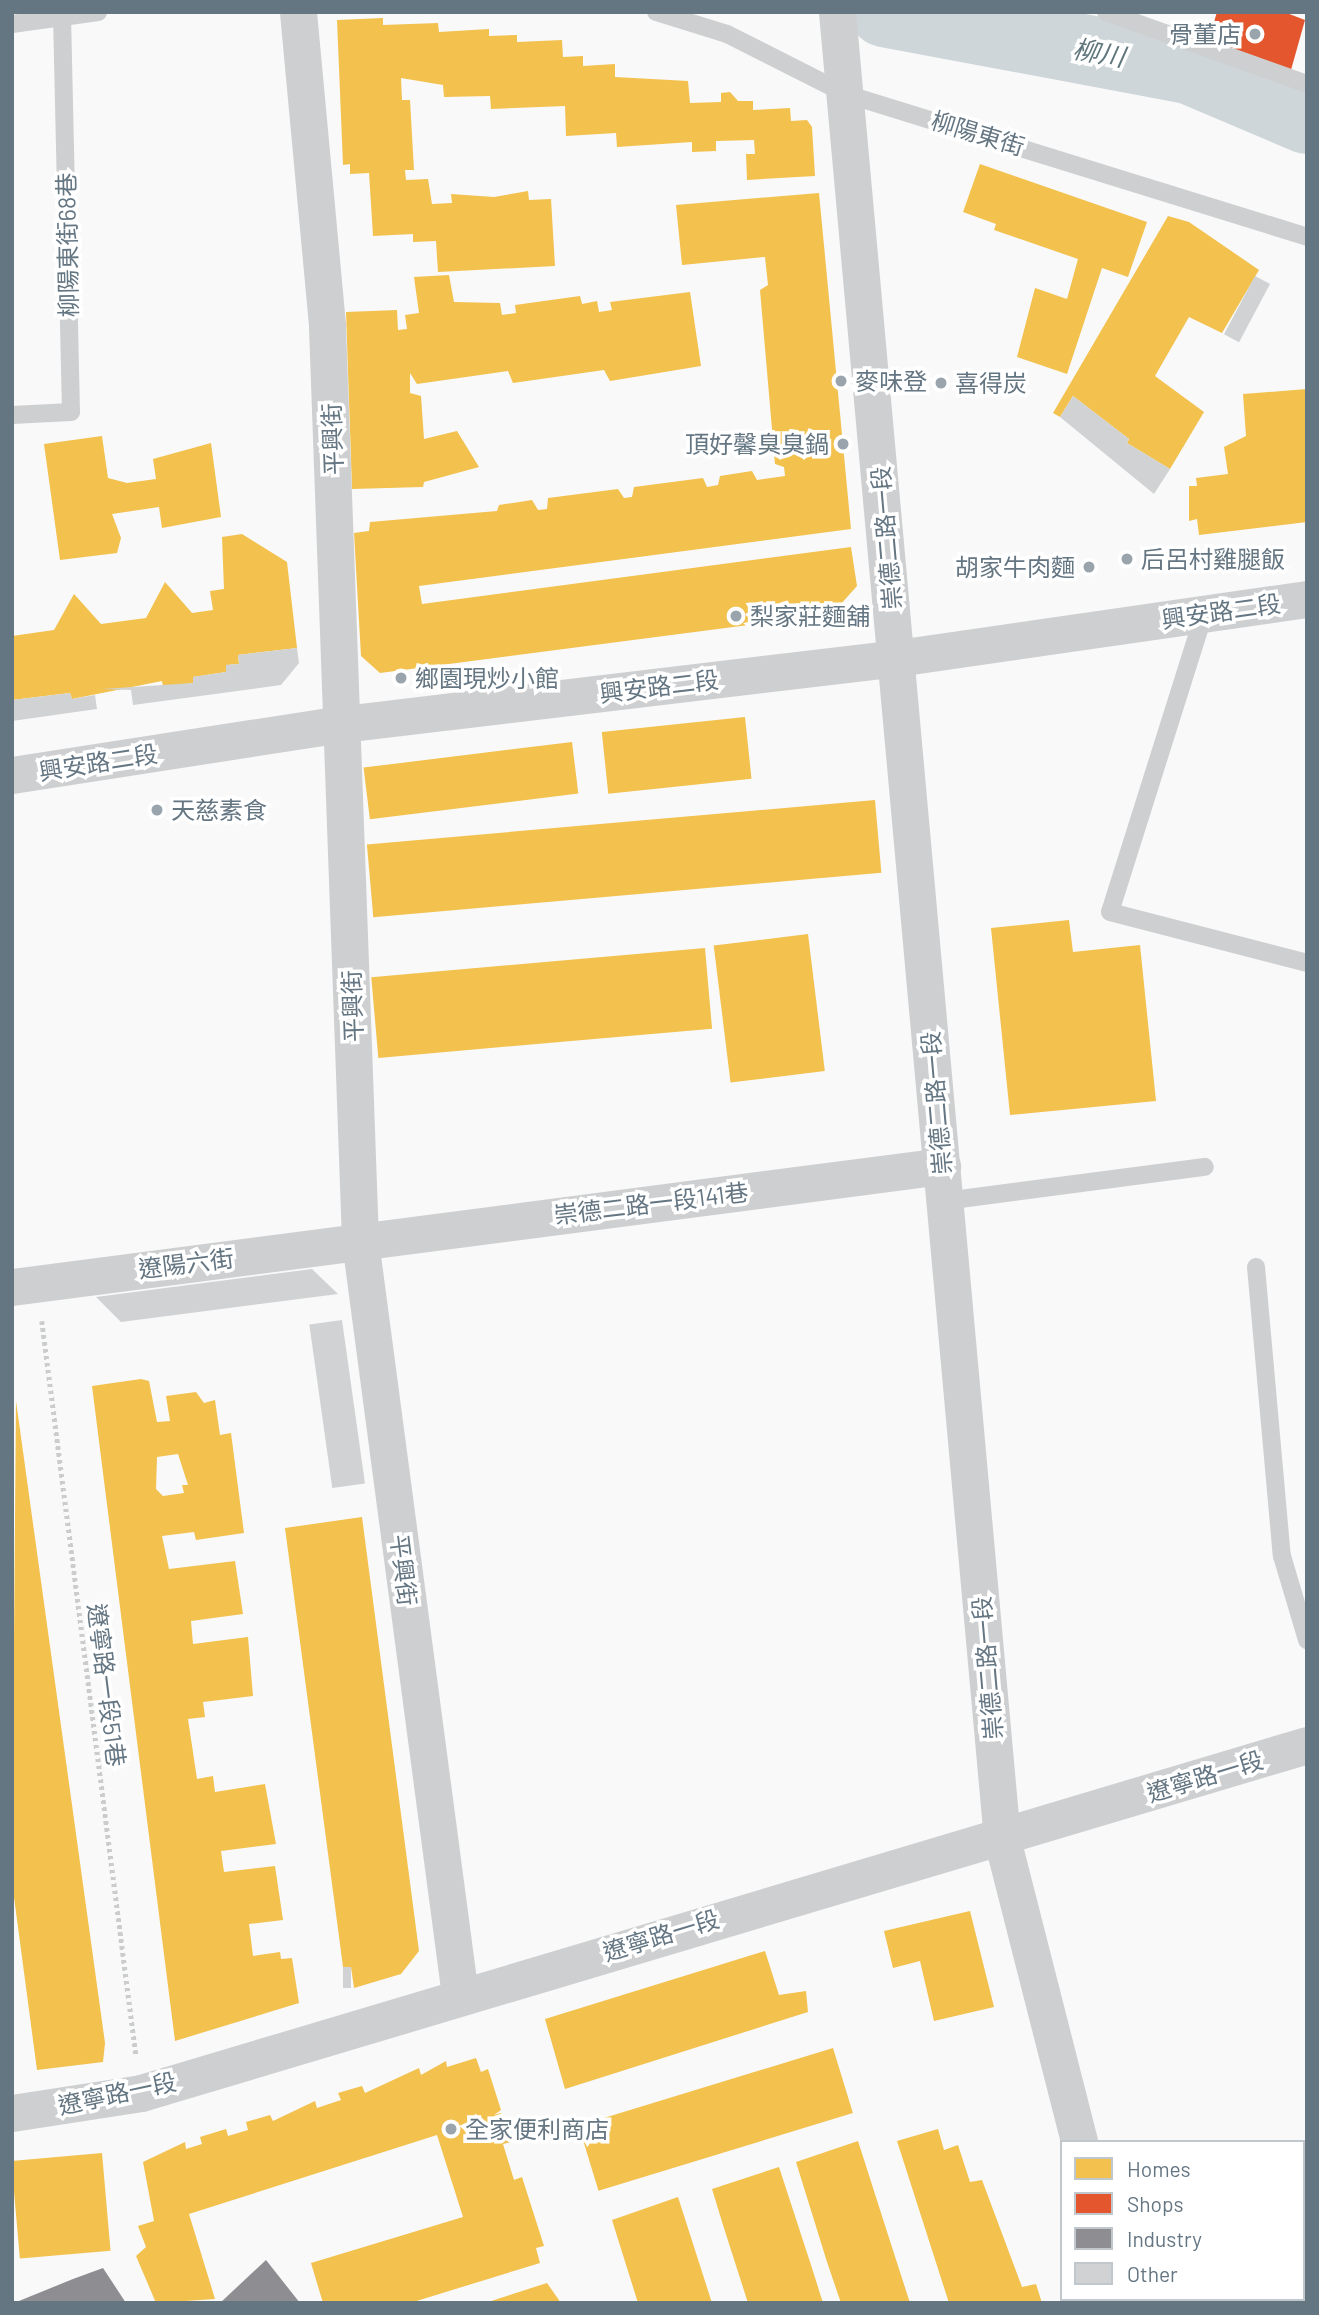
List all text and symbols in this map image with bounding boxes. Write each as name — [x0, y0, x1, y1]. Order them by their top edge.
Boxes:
place label: 骨董店 — [1169, 20, 1241, 48]
marker: 骨董店 — [1247, 26, 1263, 42]
water label: 柳川 — [1071, 32, 1127, 72]
street label: 柳陽東街 — [928, 105, 1028, 161]
street label: 柳陽東街68巷 — [51, 172, 83, 318]
place label: 麥味登 — [855, 367, 927, 395]
place label: 喜得炭 — [955, 369, 1027, 397]
marker: 麥味登 — [833, 373, 849, 389]
marker: 喜得炭 — [933, 375, 949, 391]
street label: 平興街 — [316, 403, 348, 475]
place label: 頂好馨臭臭鍋 — [685, 430, 829, 458]
marker: 頂好馨臭臭鍋 — [835, 436, 851, 452]
street label: 崇德二路一段 — [865, 465, 907, 611]
place label: 后呂村雞腿飯 — [1141, 545, 1285, 573]
marker: 后呂村雞腿飯 — [1119, 551, 1135, 567]
place label: 胡家牛肉麵 — [955, 553, 1075, 581]
marker: 胡家牛肉麵 — [1081, 559, 1097, 575]
street label: 興安路二段 — [1160, 588, 1282, 634]
place label: 梨家莊麵舖 — [750, 602, 870, 630]
marker: 梨家莊麵舖 — [728, 608, 744, 624]
place label: 鄉園現炒小館 — [415, 664, 559, 692]
street label: 興安路二段 — [598, 664, 720, 708]
marker: 鄉園現炒小館 — [393, 670, 409, 686]
street label: 興安路二段 — [36, 738, 160, 786]
place label: 天慈素食 — [171, 796, 267, 824]
marker: 天慈素食 — [149, 802, 165, 818]
street label: 平興街 — [336, 970, 368, 1042]
street label: 崇德二路一段 — [915, 1030, 957, 1176]
street label: 崇德二路一段141巷 — [552, 1177, 750, 1229]
street label: 遼陽六街 — [137, 1243, 235, 1283]
street label: 平興街 — [385, 1533, 423, 1607]
street label: 崇德二路一段 — [966, 1595, 1008, 1741]
street label: 遼寧路一段51巷 — [83, 1602, 131, 1768]
street label: 遼寧路一段 — [1143, 1745, 1267, 1807]
street label: 遼寧路一段 — [599, 1904, 723, 1966]
street label: 遼寧路一段 — [55, 2066, 179, 2120]
place label: 全家便利商店 — [465, 2115, 609, 2143]
marker: 全家便利商店 — [443, 2121, 459, 2137]
legend — [1060, 2140, 1305, 2301]
text: Homes — [1127, 2156, 1191, 2181]
text: Shops — [1127, 2191, 1184, 2216]
text: Industry — [1127, 2226, 1202, 2251]
text: Other — [1127, 2261, 1178, 2286]

